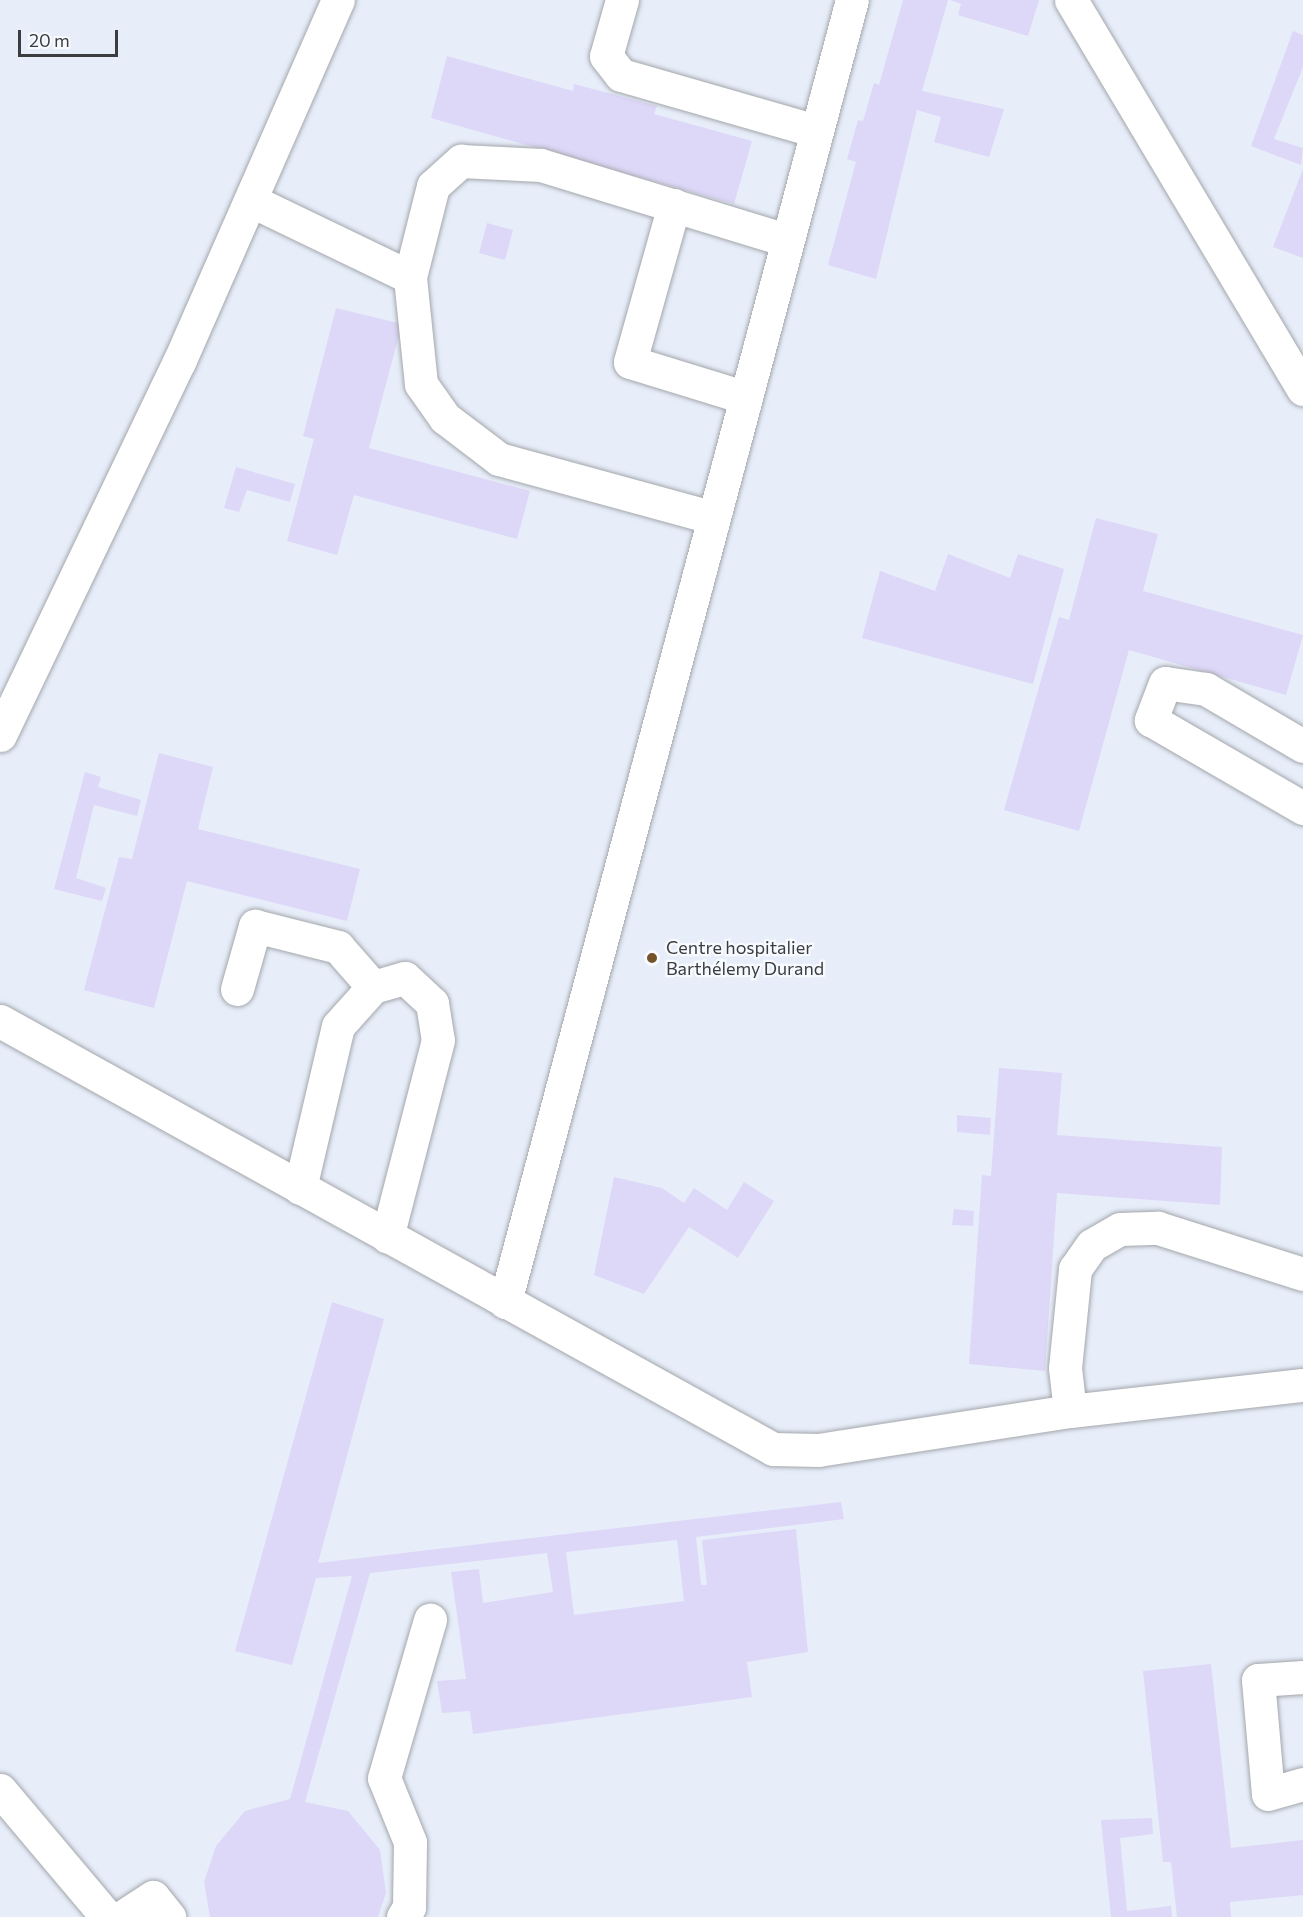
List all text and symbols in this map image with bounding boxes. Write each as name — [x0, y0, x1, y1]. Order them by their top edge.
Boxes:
scale bar — [21, 18, 122, 56]
text: 20 m — [29, 29, 70, 51]
place label: Centre hospitalier Barthélemy Durand — [666, 937, 824, 980]
marker: Centre hospitalier Barthélemy Durand — [643, 949, 661, 967]

